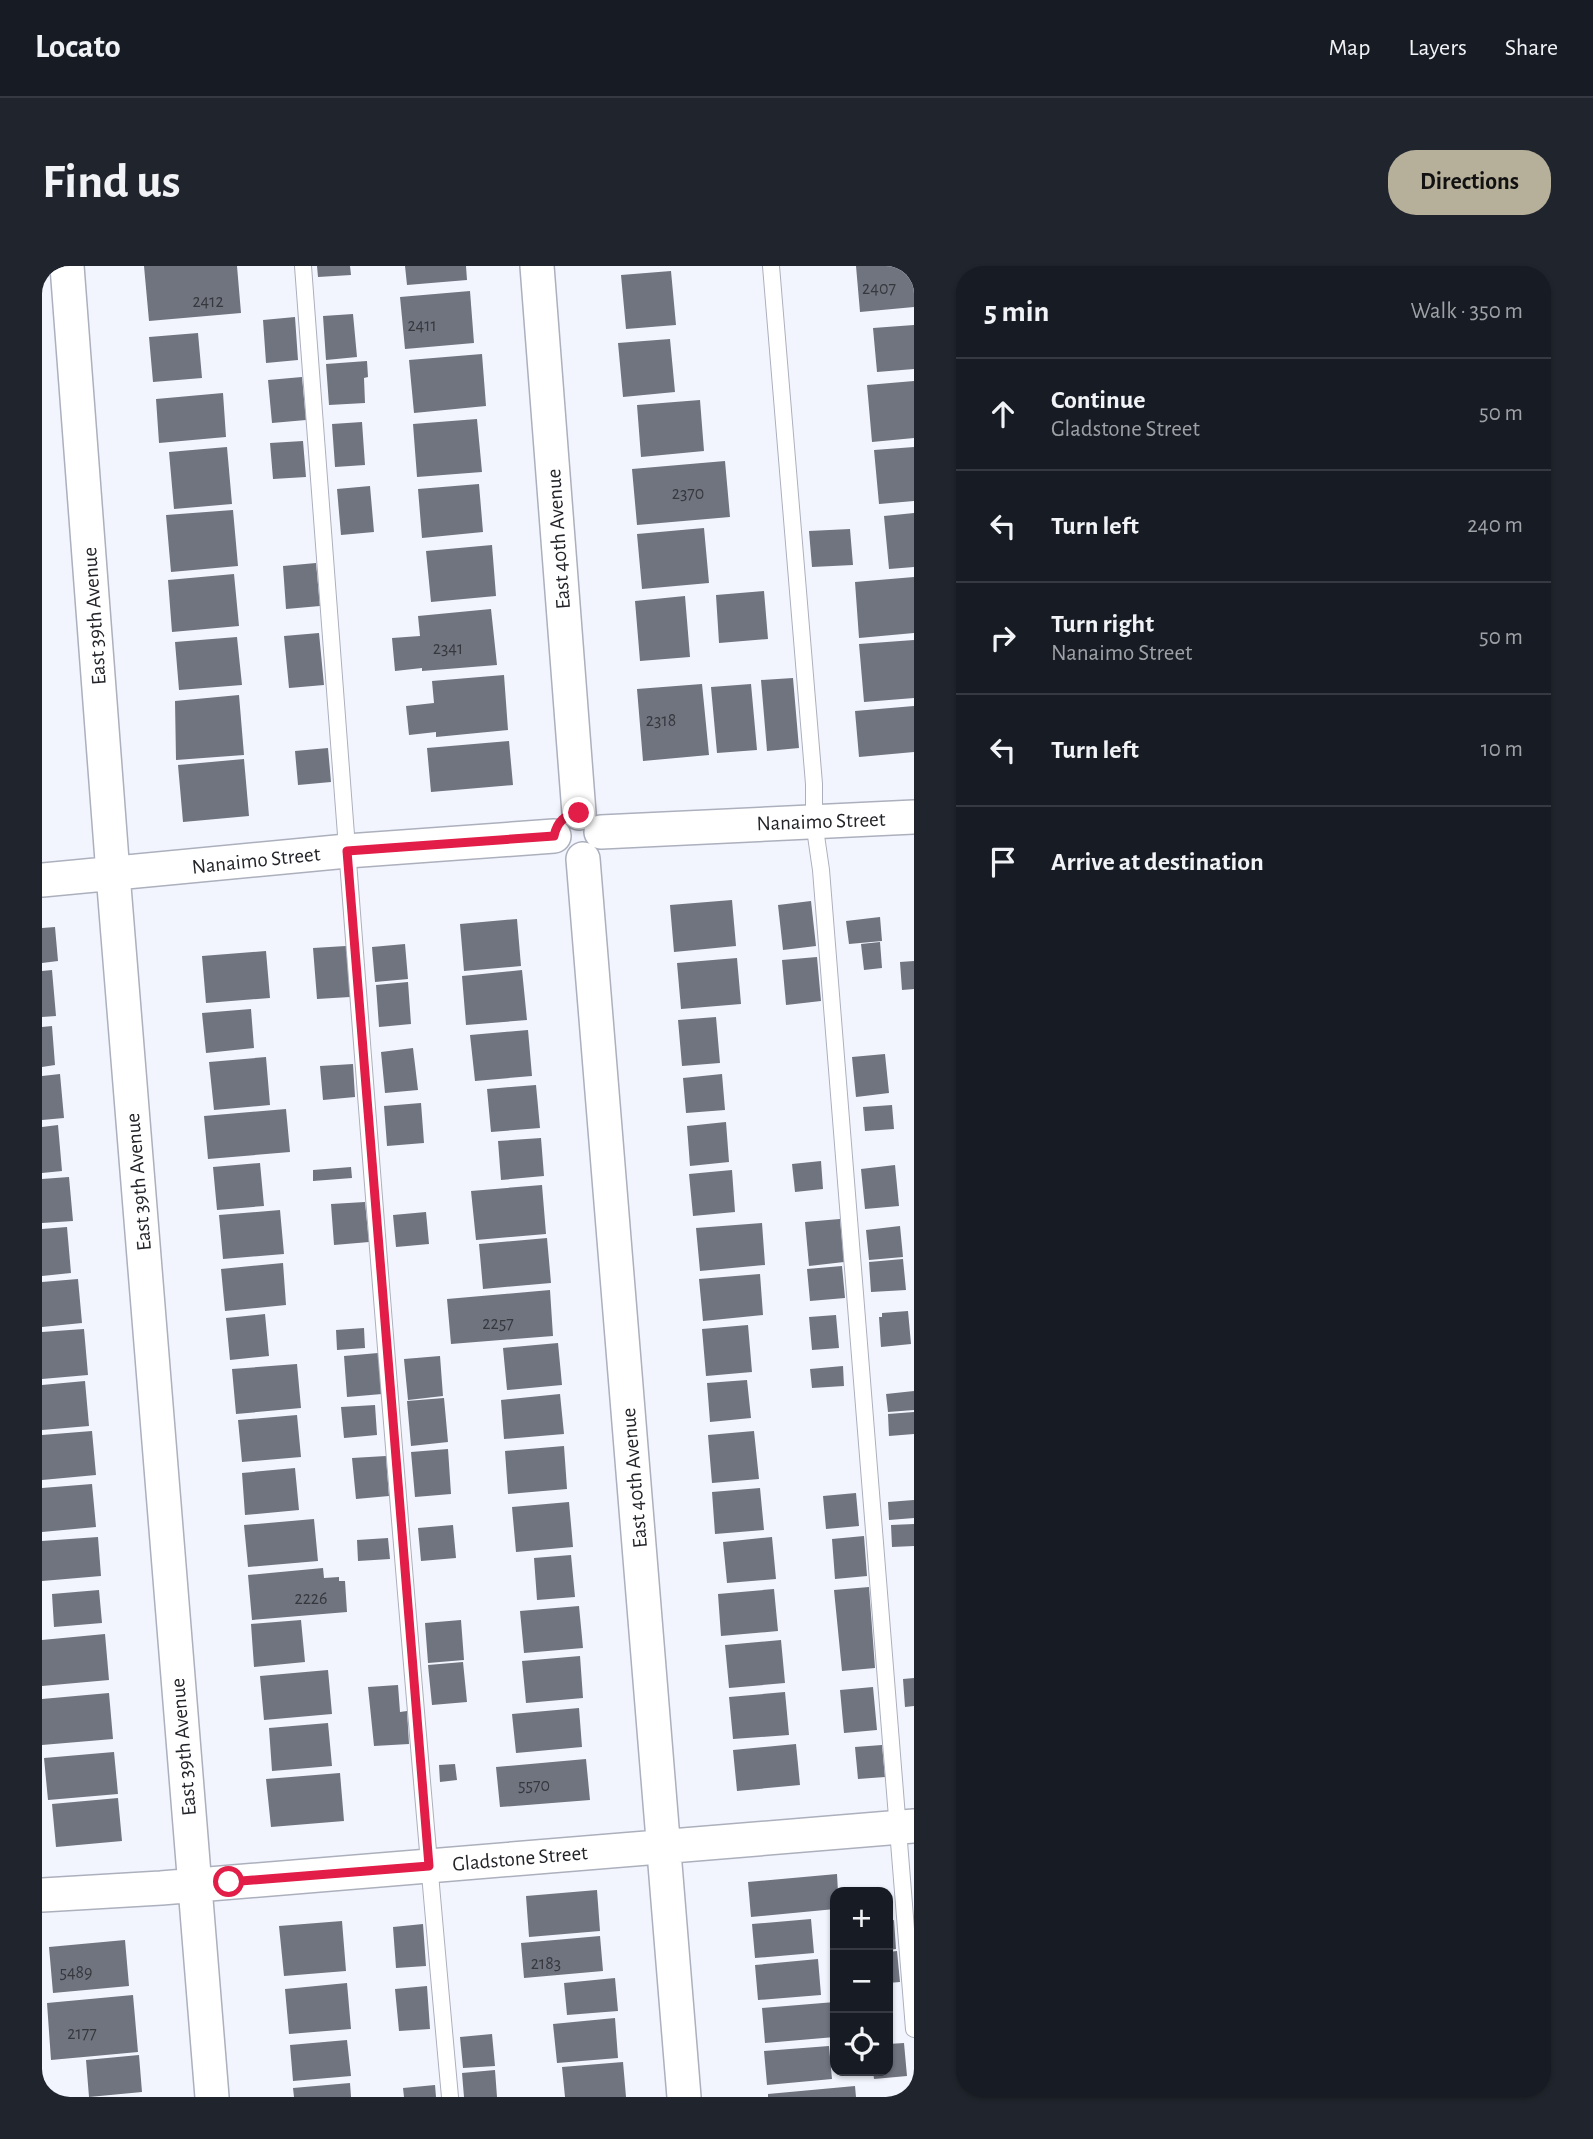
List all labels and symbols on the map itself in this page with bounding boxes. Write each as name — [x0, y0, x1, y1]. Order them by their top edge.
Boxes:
house number: 2407 — [862, 280, 896, 298]
house number: 2412 — [192, 293, 224, 311]
house number: 2411 — [407, 317, 437, 335]
street label: East 40th Avenue — [543, 468, 574, 610]
house number: 2370 — [672, 485, 704, 503]
street label: East 39th Avenue — [79, 546, 110, 686]
house number: 2341 — [433, 640, 463, 658]
house number: 2318 — [646, 712, 676, 730]
route end — [563, 797, 594, 828]
street label: Nanaimo Street — [756, 809, 886, 834]
street label: Nanaimo Street — [191, 843, 322, 878]
street label: East 39th Avenue — [122, 1112, 155, 1252]
house number: 2257 — [482, 1315, 514, 1333]
street label: East 40th Avenue — [618, 1407, 651, 1549]
house number: 2226 — [294, 1590, 328, 1608]
street label: East 39th Avenue — [167, 1677, 200, 1817]
house number: 5570 — [518, 1777, 550, 1795]
street label: Gladstone Street — [451, 1842, 589, 1875]
route start — [213, 1866, 244, 1897]
house number: 2183 — [531, 1955, 561, 1973]
house number: 5489 — [59, 1964, 93, 1982]
house number: 2177 — [67, 2025, 97, 2043]

